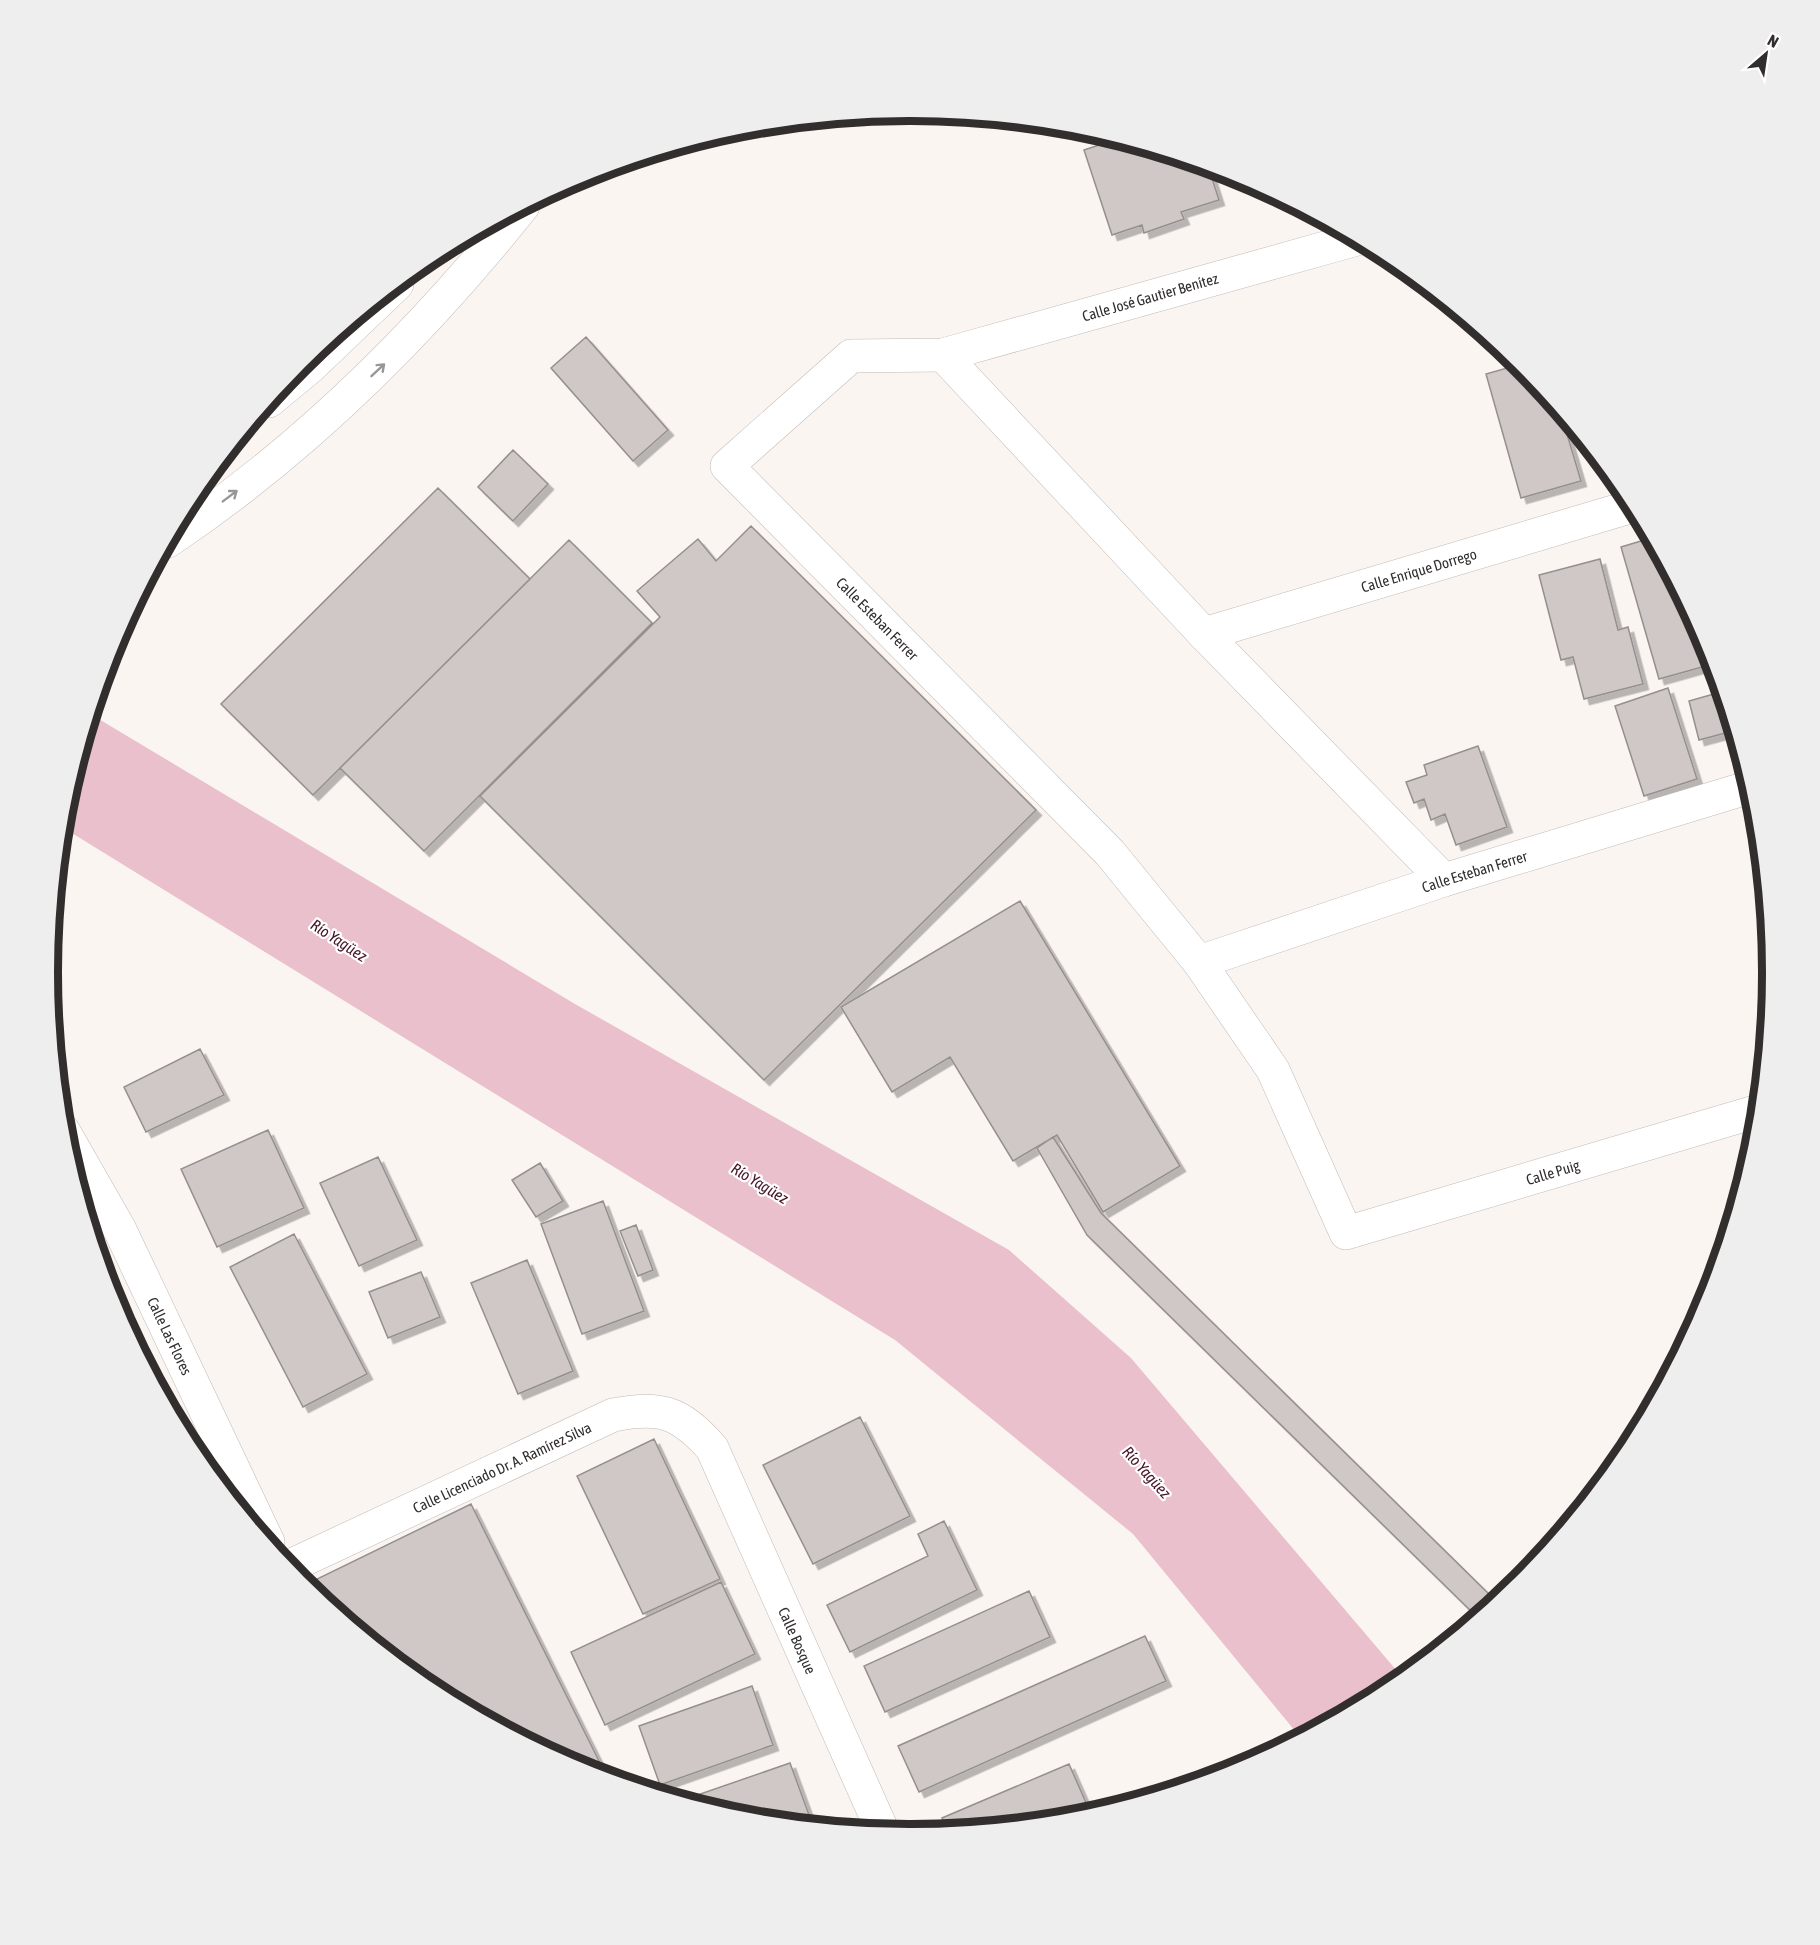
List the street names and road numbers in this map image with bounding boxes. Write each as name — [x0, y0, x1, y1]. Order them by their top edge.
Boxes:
street label: Calle José Gautier Benítez — [1080, 269, 1221, 325]
street label: Calle Enrique Dorrego — [1359, 545, 1478, 595]
street label: Calle Esteban Ferrer — [833, 574, 923, 664]
street label: Calle Esteban Ferrer — [1420, 847, 1530, 895]
street label: Calle Puig — [1524, 1156, 1582, 1188]
street label: Calle Las Flores — [145, 1294, 196, 1377]
street label: Calle Licenciado Dr. A. Ramírez Silva — [410, 1418, 594, 1516]
street label: Calle Bosque — [775, 1604, 820, 1677]

